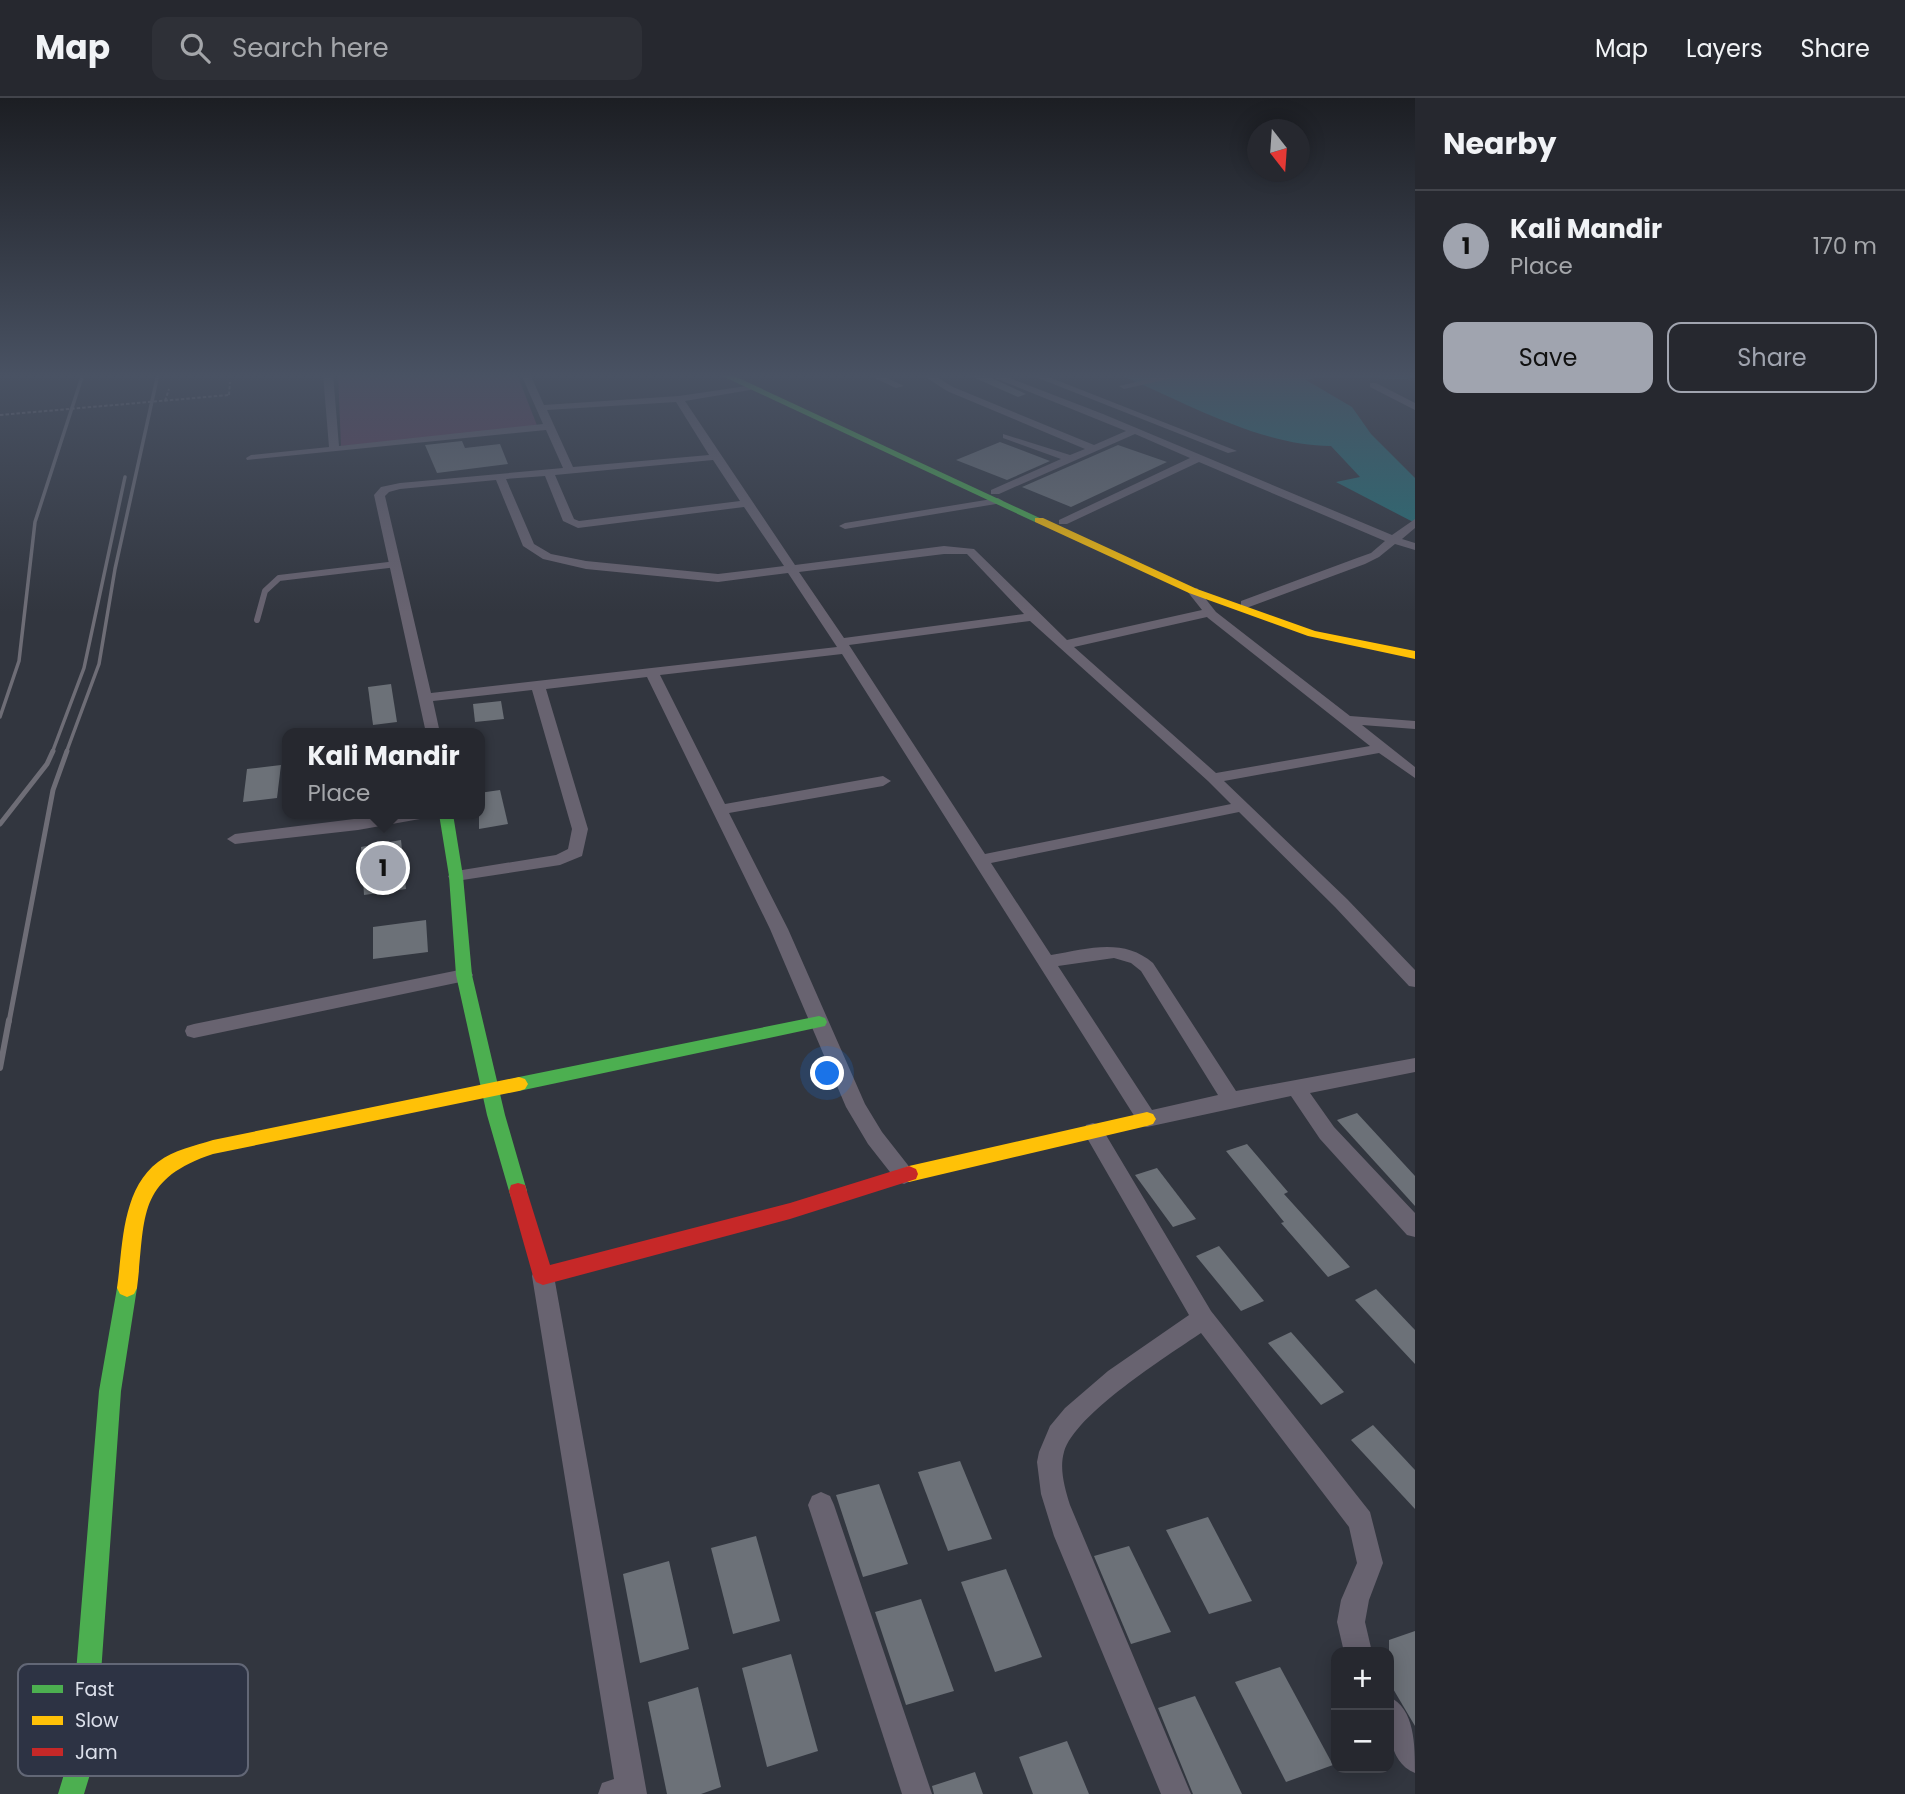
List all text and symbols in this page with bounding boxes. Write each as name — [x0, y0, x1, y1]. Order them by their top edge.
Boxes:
search box — [152, 17, 642, 80]
text: Map — [35, 24, 110, 71]
icon: search — [176, 29, 214, 67]
text: Search here — [232, 30, 389, 66]
text: Map — [1595, 32, 1648, 65]
text: Layers — [1686, 32, 1762, 65]
text: Share — [1800, 32, 1870, 65]
north arrow — [1247, 119, 1310, 182]
text: Nearby — [1443, 122, 1557, 165]
text: Kali Mandir — [1510, 211, 1662, 247]
text: 1 — [1462, 230, 1470, 262]
text: 170 m — [1813, 230, 1877, 262]
text: Place — [1510, 250, 1573, 282]
button: Save — [1443, 322, 1653, 393]
button: Share — [1667, 322, 1877, 393]
popup — [282, 728, 485, 819]
text: Kali Mandir — [307, 738, 460, 774]
text: Place — [307, 777, 370, 809]
pin: 1 — [360, 842, 406, 894]
your location — [810, 1056, 844, 1090]
map controls — [1331, 1647, 1394, 1773]
button: + — [1331, 1647, 1394, 1710]
legend — [18, 1664, 248, 1776]
text: Fast — [75, 1676, 114, 1703]
text: Slow — [75, 1707, 119, 1734]
button: − — [1331, 1710, 1394, 1773]
text: Jam — [75, 1739, 117, 1766]

